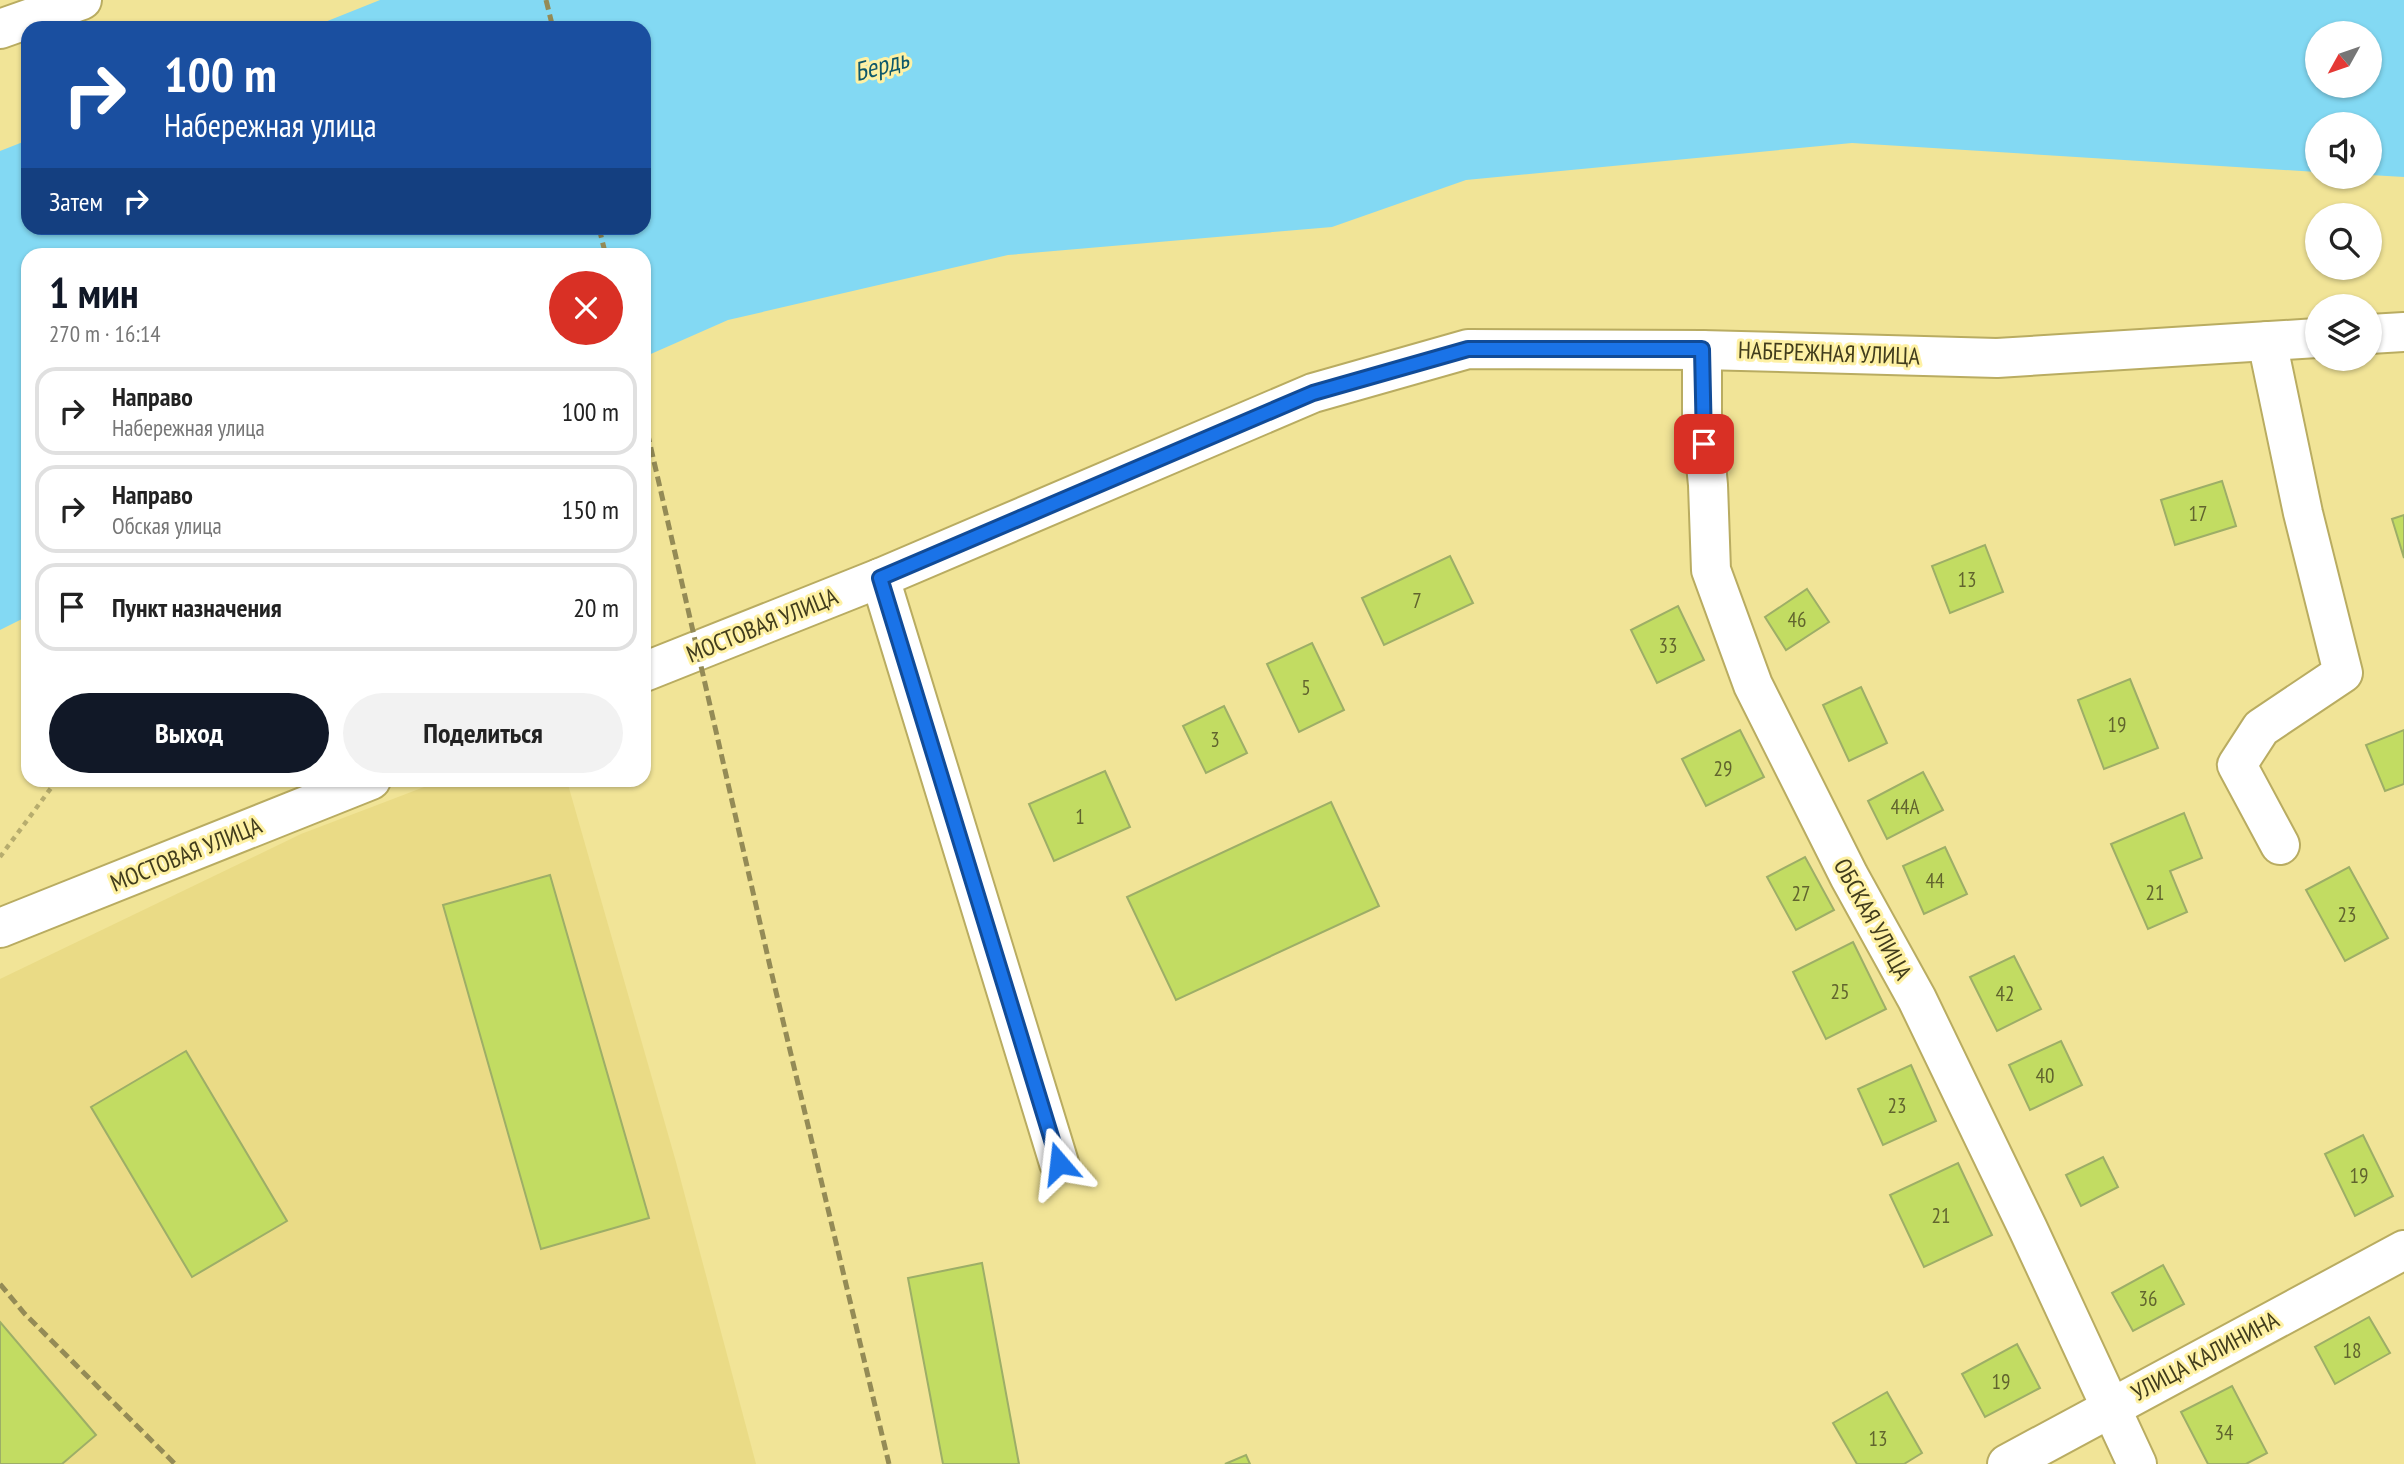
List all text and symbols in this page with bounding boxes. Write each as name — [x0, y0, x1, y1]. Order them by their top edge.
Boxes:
north arrow — [2305, 21, 2382, 98]
map controls — [2305, 21, 2382, 371]
text: 100 m — [164, 42, 277, 106]
water label: Бердь — [850, 42, 913, 88]
icon: right — [49, 49, 140, 140]
text: Набережная улица — [164, 104, 376, 146]
button: sound — [2305, 112, 2382, 189]
icon: right — [117, 182, 155, 220]
text: Затем — [49, 185, 103, 218]
button: search — [2305, 203, 2382, 280]
text: 1 мин — [49, 265, 139, 320]
button: close — [549, 271, 623, 345]
button: layers — [2305, 294, 2382, 371]
text: 270 m · 16:14 — [49, 319, 161, 348]
street label: НАБЕРЕЖНАЯ УЛИЦА — [1737, 334, 1921, 372]
text: Направо — [112, 380, 193, 413]
icon: right — [53, 392, 91, 430]
text: 100 m — [561, 395, 619, 428]
text: Набережная улица — [112, 413, 265, 442]
pin — [1674, 414, 1734, 474]
icon: arrive — [1685, 425, 1723, 463]
text: Направо — [112, 478, 193, 511]
icon: right — [53, 490, 91, 528]
text: 150 m — [561, 493, 619, 526]
house number: 17 — [2189, 500, 2207, 527]
text: Обская улица — [112, 511, 222, 540]
house number: 13 — [1958, 566, 1976, 593]
street label: МОСТОВАЯ УЛИЦА — [682, 580, 843, 669]
house number: 7 — [1412, 587, 1422, 614]
icon: arrive — [53, 588, 91, 626]
text: Пункт назначения — [112, 591, 282, 624]
text: 20 m — [573, 591, 619, 624]
house number: 46 — [1788, 606, 1806, 633]
house number: 33 — [1659, 632, 1677, 659]
house number: 5 — [1301, 674, 1311, 701]
button: Выход — [49, 693, 329, 773]
button: Поделиться — [343, 693, 623, 773]
house number: 19 — [2108, 711, 2126, 738]
house number: 3 — [1210, 726, 1220, 753]
house number: 29 — [1714, 755, 1732, 782]
house number: 44А — [1891, 793, 1919, 820]
house number: 1 — [1075, 803, 1085, 830]
street label: МОСТОВАЯ УЛИЦА — [106, 809, 267, 898]
street label: ОБСКАЯ УЛИЦА — [1827, 853, 1919, 986]
house number: 44 — [1926, 867, 1945, 894]
house number: 21 — [2146, 879, 2164, 906]
house number: 27 — [1792, 880, 1810, 907]
house number: 23 — [2338, 901, 2356, 928]
house number: 25 — [1831, 978, 1849, 1005]
house number: 42 — [1996, 980, 2014, 1007]
house number: 40 — [2036, 1062, 2054, 1089]
house number: 23 — [1888, 1092, 1906, 1119]
position arrow — [1022, 1126, 1096, 1200]
house number: 19 — [2350, 1162, 2368, 1189]
house number: 21 — [1932, 1202, 1950, 1229]
house number: 36 — [2139, 1285, 2157, 1312]
street label: УЛИЦА КАЛИНИНА — [2126, 1304, 2285, 1408]
house number: 18 — [2343, 1337, 2361, 1364]
house number: 19 — [1992, 1368, 2010, 1395]
house number: 34 — [2215, 1419, 2234, 1446]
house number: 13 — [1869, 1425, 1887, 1452]

